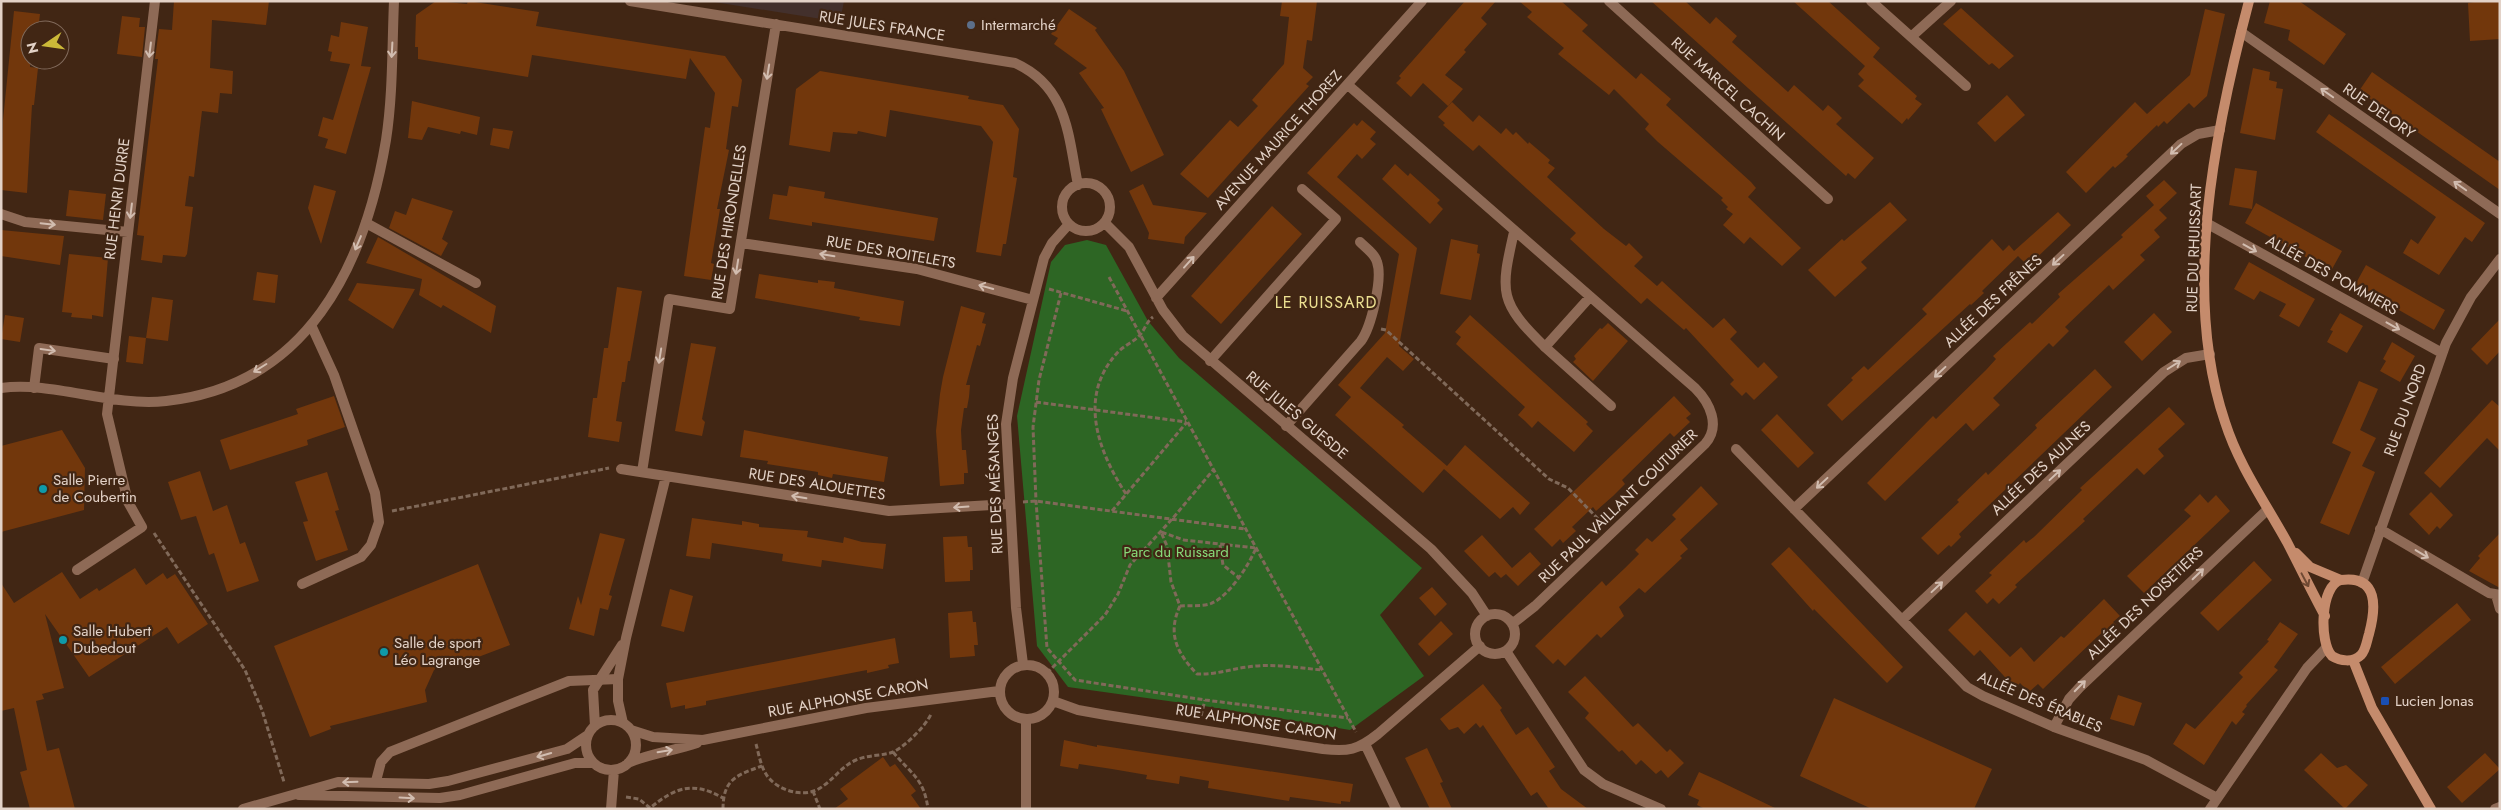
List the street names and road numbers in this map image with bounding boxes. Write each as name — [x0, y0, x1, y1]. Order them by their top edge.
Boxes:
street label: RUE JULES FRANCE — [817, 5, 947, 47]
street label: RUE MARCEL CACHIN — [1666, 32, 1790, 146]
street label: AVENUE MAURICE THOREZ — [1209, 65, 1347, 215]
street label: RUE DELORY — [2338, 78, 2420, 144]
street label: RUE HENRI DURRE — [99, 137, 135, 261]
street label: RUE DES HIRONDELLES — [706, 143, 752, 301]
street label: RUE DU RHUISSART — [2181, 183, 2207, 313]
street label: ALLÉE DES POMMIERS — [2262, 229, 2402, 321]
street label: RUE DES ROITELETS — [825, 230, 957, 274]
street label: ALLÉE DES FRÊNES — [1939, 249, 2047, 353]
street label: RUE DU NORD — [2378, 361, 2432, 459]
street label: RUE JULES GUESDE — [1241, 366, 1353, 464]
street label: RUE DES MÉSANGES — [982, 414, 1008, 554]
street label: ALLÉE DES AULNES — [1986, 416, 2096, 520]
street label: RUE PAUL VAILLANT COUTURIER — [1533, 423, 1703, 588]
street label: RUE DES ALOUETTES — [747, 462, 887, 506]
street label: ALLÉE DES NOISETIERS — [2082, 541, 2208, 665]
street label: ALLÉE DES ÉRABLES — [1974, 666, 2106, 738]
street label: RUE ALPHONSE CARON — [766, 673, 930, 723]
street label: RUE ALPHONSE CARON — [1174, 698, 1338, 746]

